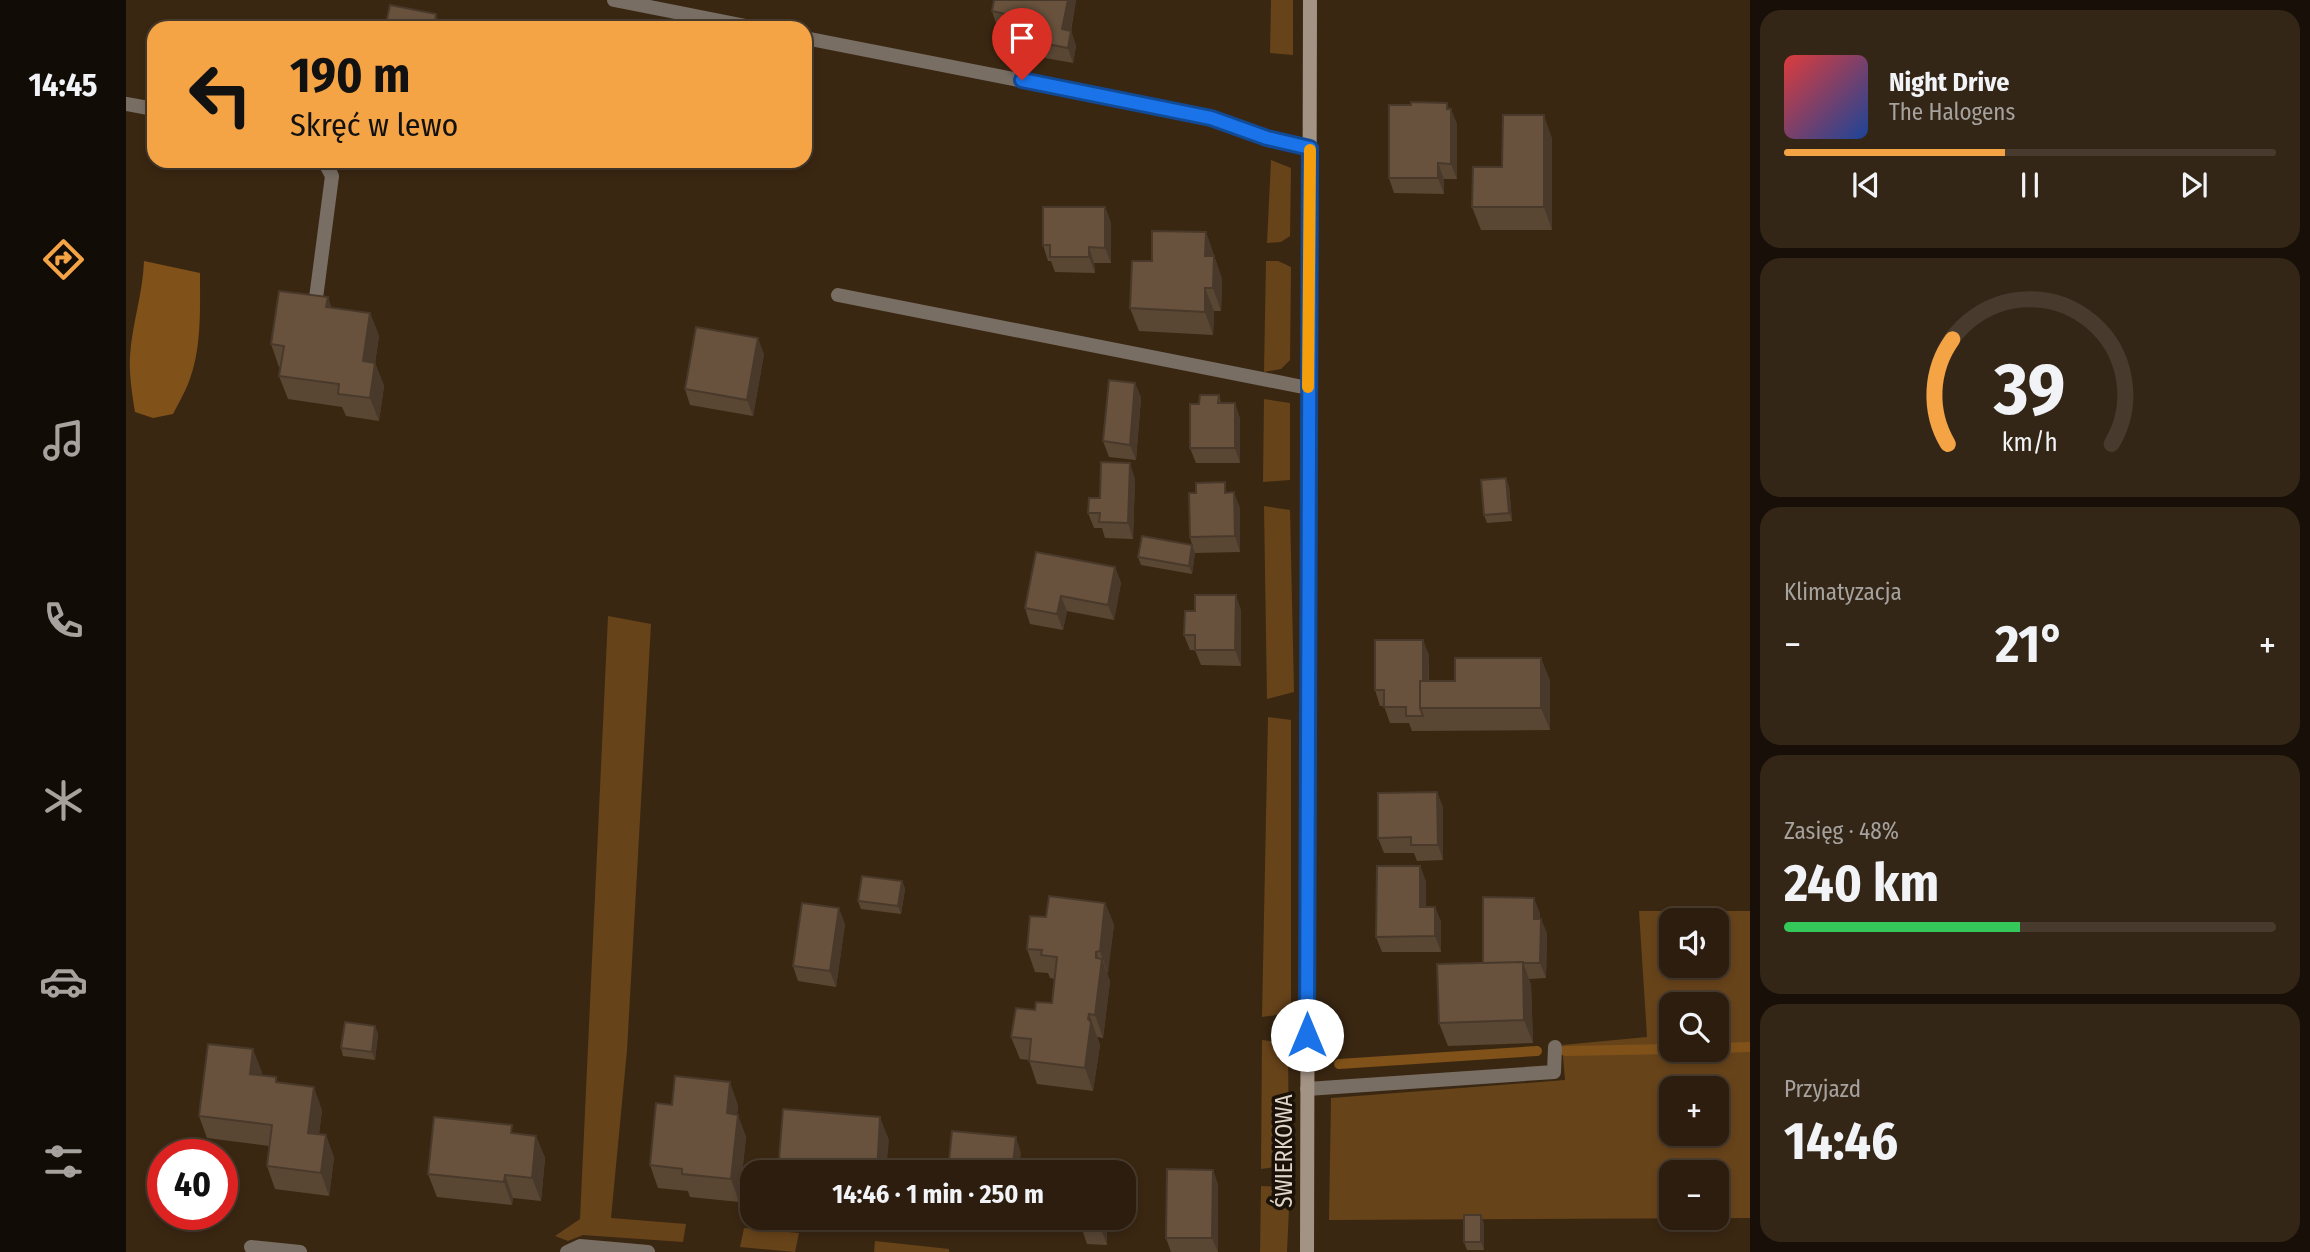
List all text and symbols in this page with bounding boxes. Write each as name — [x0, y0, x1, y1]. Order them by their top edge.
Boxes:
pin — [992, 8, 1052, 80]
icon: arrive — [1003, 19, 1041, 57]
text: 190 m — [290, 46, 410, 105]
icon: left — [175, 49, 266, 140]
text: 14:45 — [29, 66, 98, 104]
text: Night Drive — [1889, 67, 2009, 98]
text: The Halogens — [1889, 98, 2015, 126]
text: Skręć w lewo — [290, 106, 458, 144]
icon: previous — [1847, 166, 1885, 204]
icon: pause — [2011, 166, 2049, 204]
icon: next — [2175, 166, 2213, 204]
icon: directions — [39, 235, 88, 284]
text: 39 — [1993, 346, 2066, 433]
icon: music — [39, 416, 88, 465]
text: km/h — [2002, 427, 2058, 457]
text: Klimatyzacja — [1784, 578, 1902, 606]
icon: phone — [39, 596, 88, 645]
text: 21° — [1995, 613, 2065, 676]
text: − — [1784, 622, 1801, 668]
text: + — [2259, 622, 2276, 668]
icon: climate — [39, 776, 88, 825]
text: Zasięg · 48% — [1784, 817, 1899, 845]
text: 240 km — [1784, 852, 1939, 915]
map controls — [1659, 908, 1729, 1230]
button: sound — [1659, 908, 1729, 978]
icon: car — [39, 957, 88, 1006]
button: search — [1659, 992, 1729, 1062]
position arrow — [1270, 998, 1344, 1072]
text: Przyjazd — [1784, 1075, 1861, 1103]
button: + — [1659, 1076, 1729, 1146]
street label: ŚWIERKOWA — [1269, 1094, 1298, 1208]
text: 14:46 — [1784, 1110, 1898, 1173]
icon: filters — [39, 1137, 88, 1186]
speed limit sign: 40 — [147, 1139, 238, 1230]
button: − — [1659, 1160, 1729, 1230]
text: 14:46 · 1 min · 250 m — [832, 1179, 1044, 1210]

